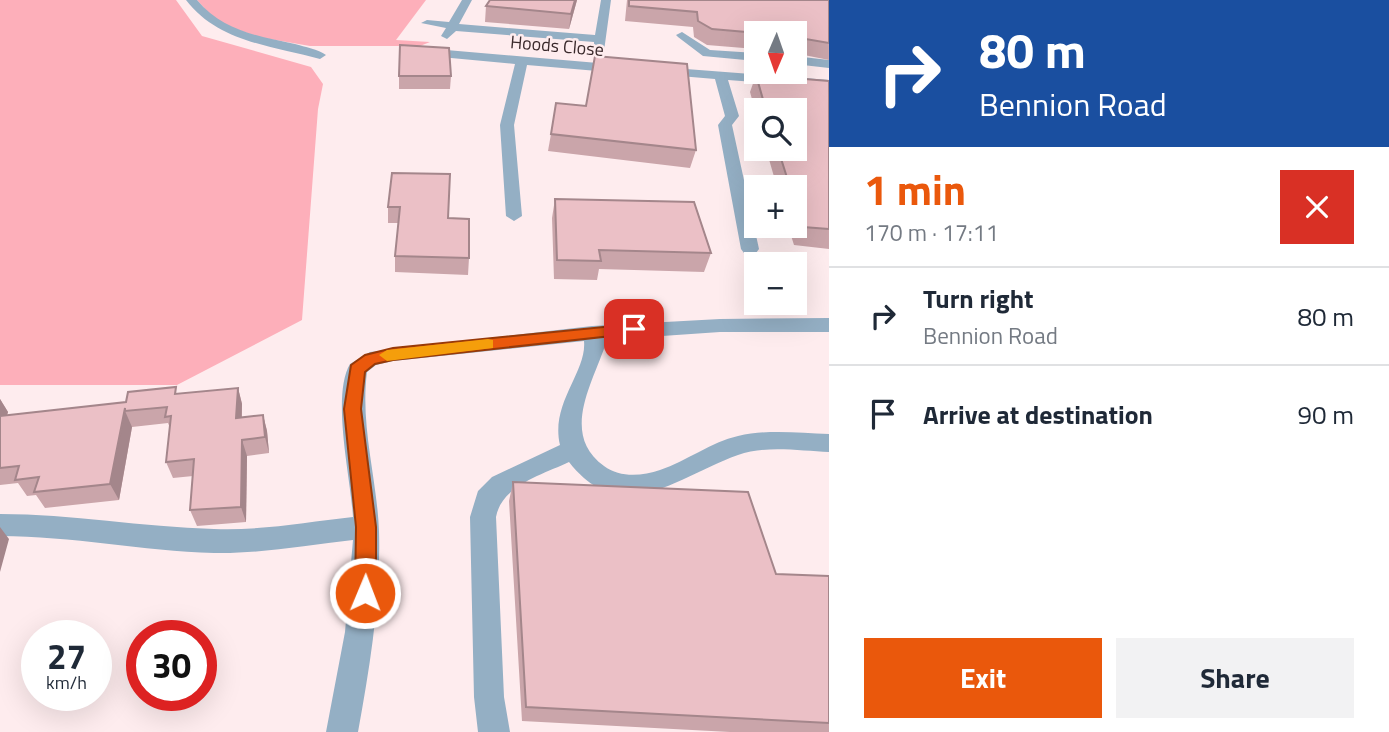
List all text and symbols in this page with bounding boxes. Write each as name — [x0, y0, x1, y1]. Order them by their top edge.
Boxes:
text: 80 m — [979, 12, 1086, 87]
north arrow — [744, 21, 807, 84]
map controls — [744, 21, 807, 315]
street label: Hoods Close — [509, 28, 605, 63]
icon: right — [864, 28, 955, 119]
text: Bennion Road — [979, 80, 1167, 128]
button: search — [744, 98, 807, 161]
text: 1 min — [864, 157, 966, 221]
button: close — [1280, 170, 1354, 244]
button: + — [744, 175, 807, 238]
text: 170 m · 17:11 — [864, 215, 999, 250]
button: − — [744, 252, 807, 315]
text: Turn right — [923, 279, 1034, 318]
icon: right — [864, 297, 902, 335]
text: 80 m — [1297, 297, 1354, 336]
pin — [604, 299, 664, 359]
icon: arrive — [615, 310, 653, 348]
text: Bennion Road — [923, 318, 1058, 353]
icon: arrive — [864, 395, 902, 433]
text: Arrive at destination — [923, 395, 1153, 434]
text: 90 m — [1297, 395, 1354, 434]
position arrow — [328, 556, 402, 630]
speed limit sign: 30 — [126, 620, 217, 711]
text: 27 — [47, 629, 86, 683]
button: Exit — [864, 638, 1102, 718]
button: Share — [1116, 638, 1354, 718]
text: km/h — [46, 669, 87, 696]

